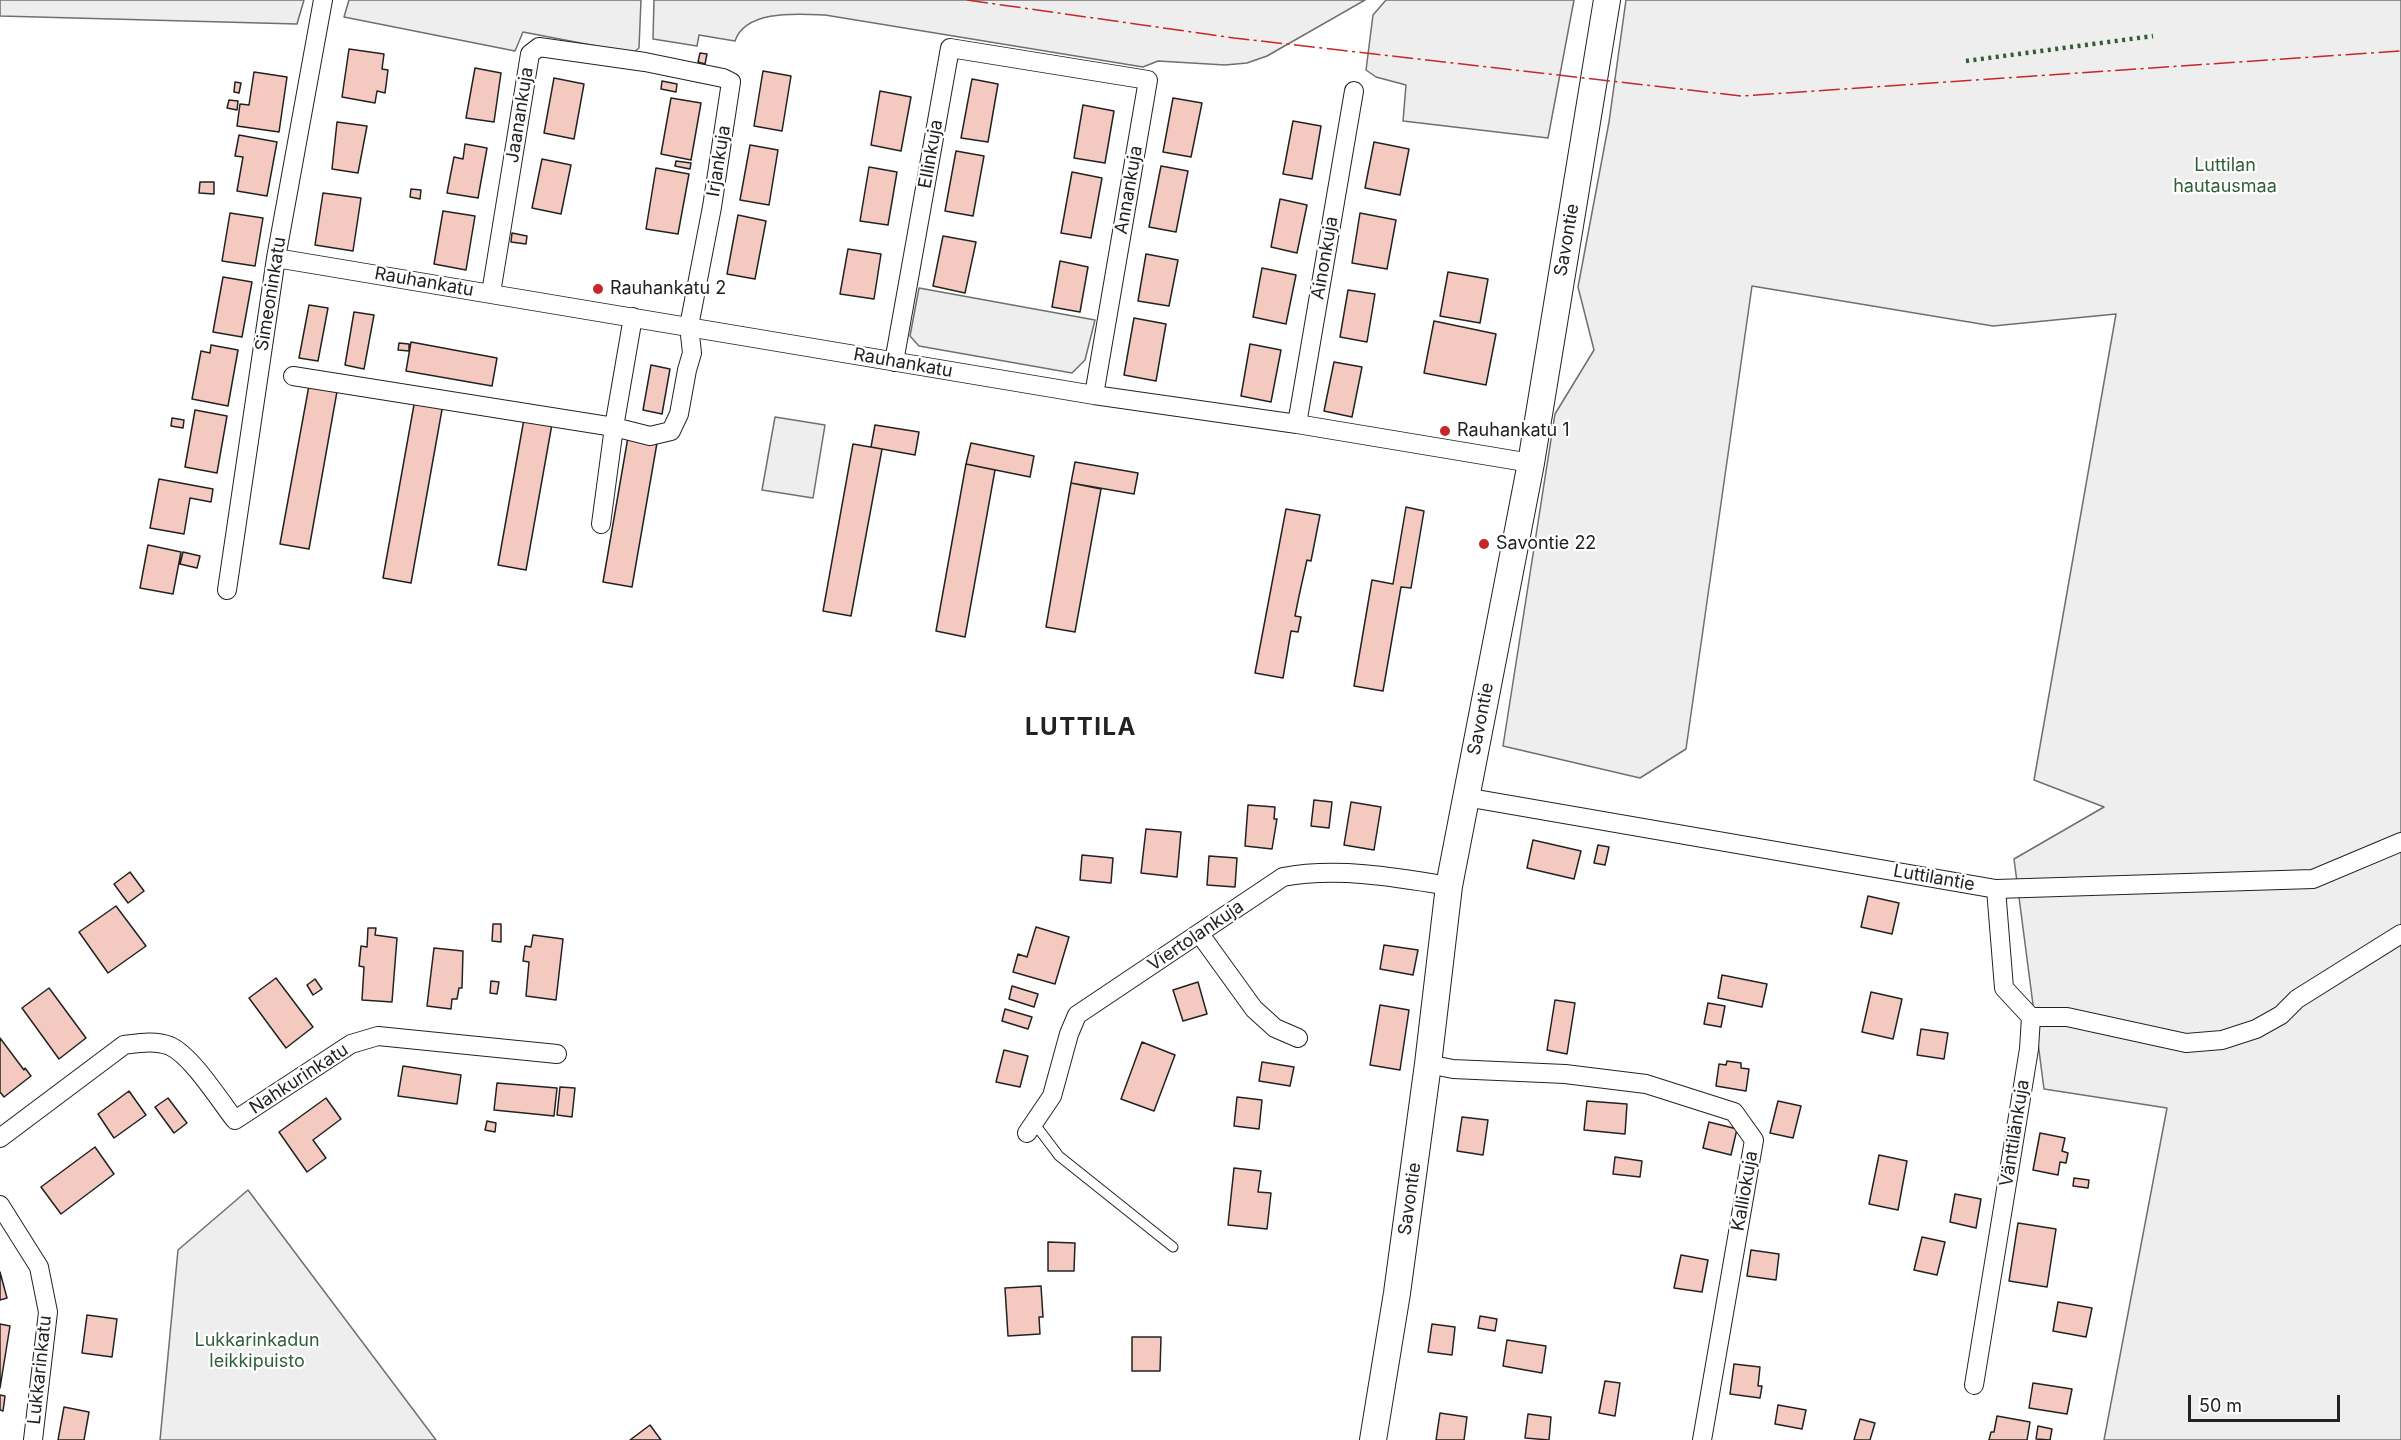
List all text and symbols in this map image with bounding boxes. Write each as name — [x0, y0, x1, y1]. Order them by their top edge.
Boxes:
street label: Jaanankuja — [502, 65, 538, 165]
street label: Ellinkuja — [914, 118, 948, 190]
street label: Irjankuja — [703, 124, 735, 198]
street label: Annankuja — [1111, 144, 1147, 236]
park label: Luttilan hautausmaa — [2173, 155, 2277, 198]
street label: Savontie — [1550, 202, 1584, 278]
street label: Ainonkuja — [1307, 215, 1343, 301]
street label: Simeoninkatu — [251, 235, 291, 353]
street label: Rauhankatu — [373, 263, 475, 301]
place label: Rauhankatu 2 — [610, 278, 726, 300]
marker: Rauhankatu 2 — [591, 282, 605, 296]
street label: Rauhankatu — [852, 344, 954, 382]
place label: Rauhankatu 1 — [1457, 420, 1570, 442]
marker: Rauhankatu 1 — [1438, 424, 1452, 438]
place label: Savontie 22 — [1496, 533, 1596, 555]
marker: Savontie 22 — [1477, 537, 1491, 551]
street label: Savontie — [1463, 681, 1499, 757]
district label: LUTTILA — [1025, 714, 1137, 742]
street label: Luttilantie — [1892, 860, 1976, 896]
street label: Viertolankuja — [1144, 896, 1248, 976]
street label: Nahkurinkatu — [246, 1039, 352, 1119]
street label: Vänttilänkuja — [1996, 1078, 2034, 1188]
street label: Kalliokuja — [1727, 1149, 1763, 1233]
street label: Savontie — [1394, 1161, 1426, 1237]
street label: Lukkarinkatu — [24, 1315, 56, 1425]
park label: Lukkarinkadun leikkipuisto — [194, 1330, 320, 1372]
scale bar — [2191, 1383, 2342, 1421]
text: 50 m — [2199, 1395, 2242, 1416]

